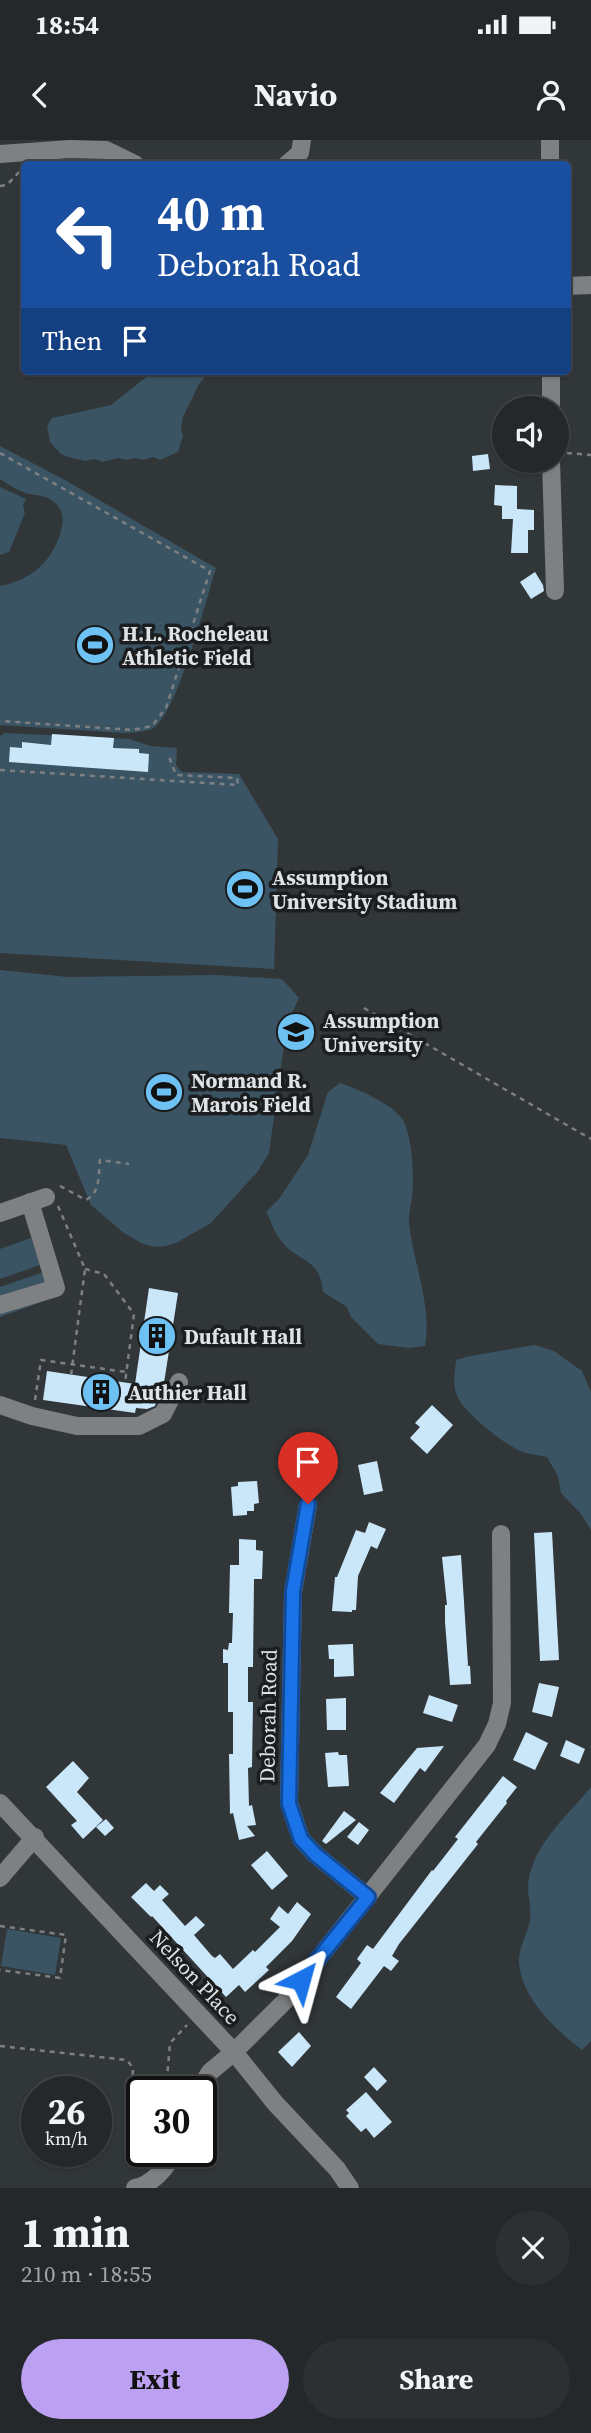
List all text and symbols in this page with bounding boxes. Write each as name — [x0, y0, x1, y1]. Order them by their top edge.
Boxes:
text: 18:54 — [35, 7, 99, 43]
text: Navio — [254, 73, 337, 117]
icon: back — [21, 76, 59, 114]
icon: person — [532, 76, 570, 114]
text: 40 m — [157, 179, 265, 246]
icon: left — [42, 189, 133, 280]
text: Deborah Road — [157, 243, 360, 287]
icon: arrive — [116, 322, 154, 360]
text: Then — [42, 323, 102, 359]
map controls — [492, 396, 569, 473]
button: sound — [492, 396, 569, 473]
place label: H.L. Rocheleau Athletic Field — [122, 619, 269, 672]
sports icon: H.L. Rocheleau Athletic Field — [74, 624, 116, 666]
place label: Assumption University Stadium — [272, 863, 457, 916]
sports icon: Assumption University Stadium — [224, 868, 266, 910]
place label: Assumption University — [323, 1006, 439, 1059]
school or university icon: Assumption University — [275, 1011, 317, 1053]
place label: Normand R. Marois Field — [191, 1066, 311, 1119]
sports icon: Normand R. Marois Field — [143, 1071, 185, 1113]
building icon: Dufault Hall — [136, 1315, 178, 1357]
place label: Dufault Hall — [184, 1322, 302, 1351]
building icon: Authier Hall — [80, 1371, 122, 1413]
place label: Authier Hall — [128, 1378, 247, 1407]
pin — [278, 1432, 338, 1504]
icon: arrive — [289, 1443, 327, 1481]
street label: Deborah Road — [252, 1649, 284, 1783]
street label: Nelson Place — [143, 1923, 247, 2031]
position arrow — [264, 1943, 338, 2017]
speed limit sign: 30 — [126, 2076, 217, 2167]
text: 26 — [48, 2088, 85, 2136]
text: km/h — [45, 2126, 88, 2151]
text: 1 min — [21, 2203, 130, 2261]
button: close — [496, 2211, 570, 2285]
text: 210 m · 18:55 — [21, 2258, 152, 2290]
button: Exit — [21, 2339, 289, 2419]
button: Share — [303, 2339, 570, 2419]

